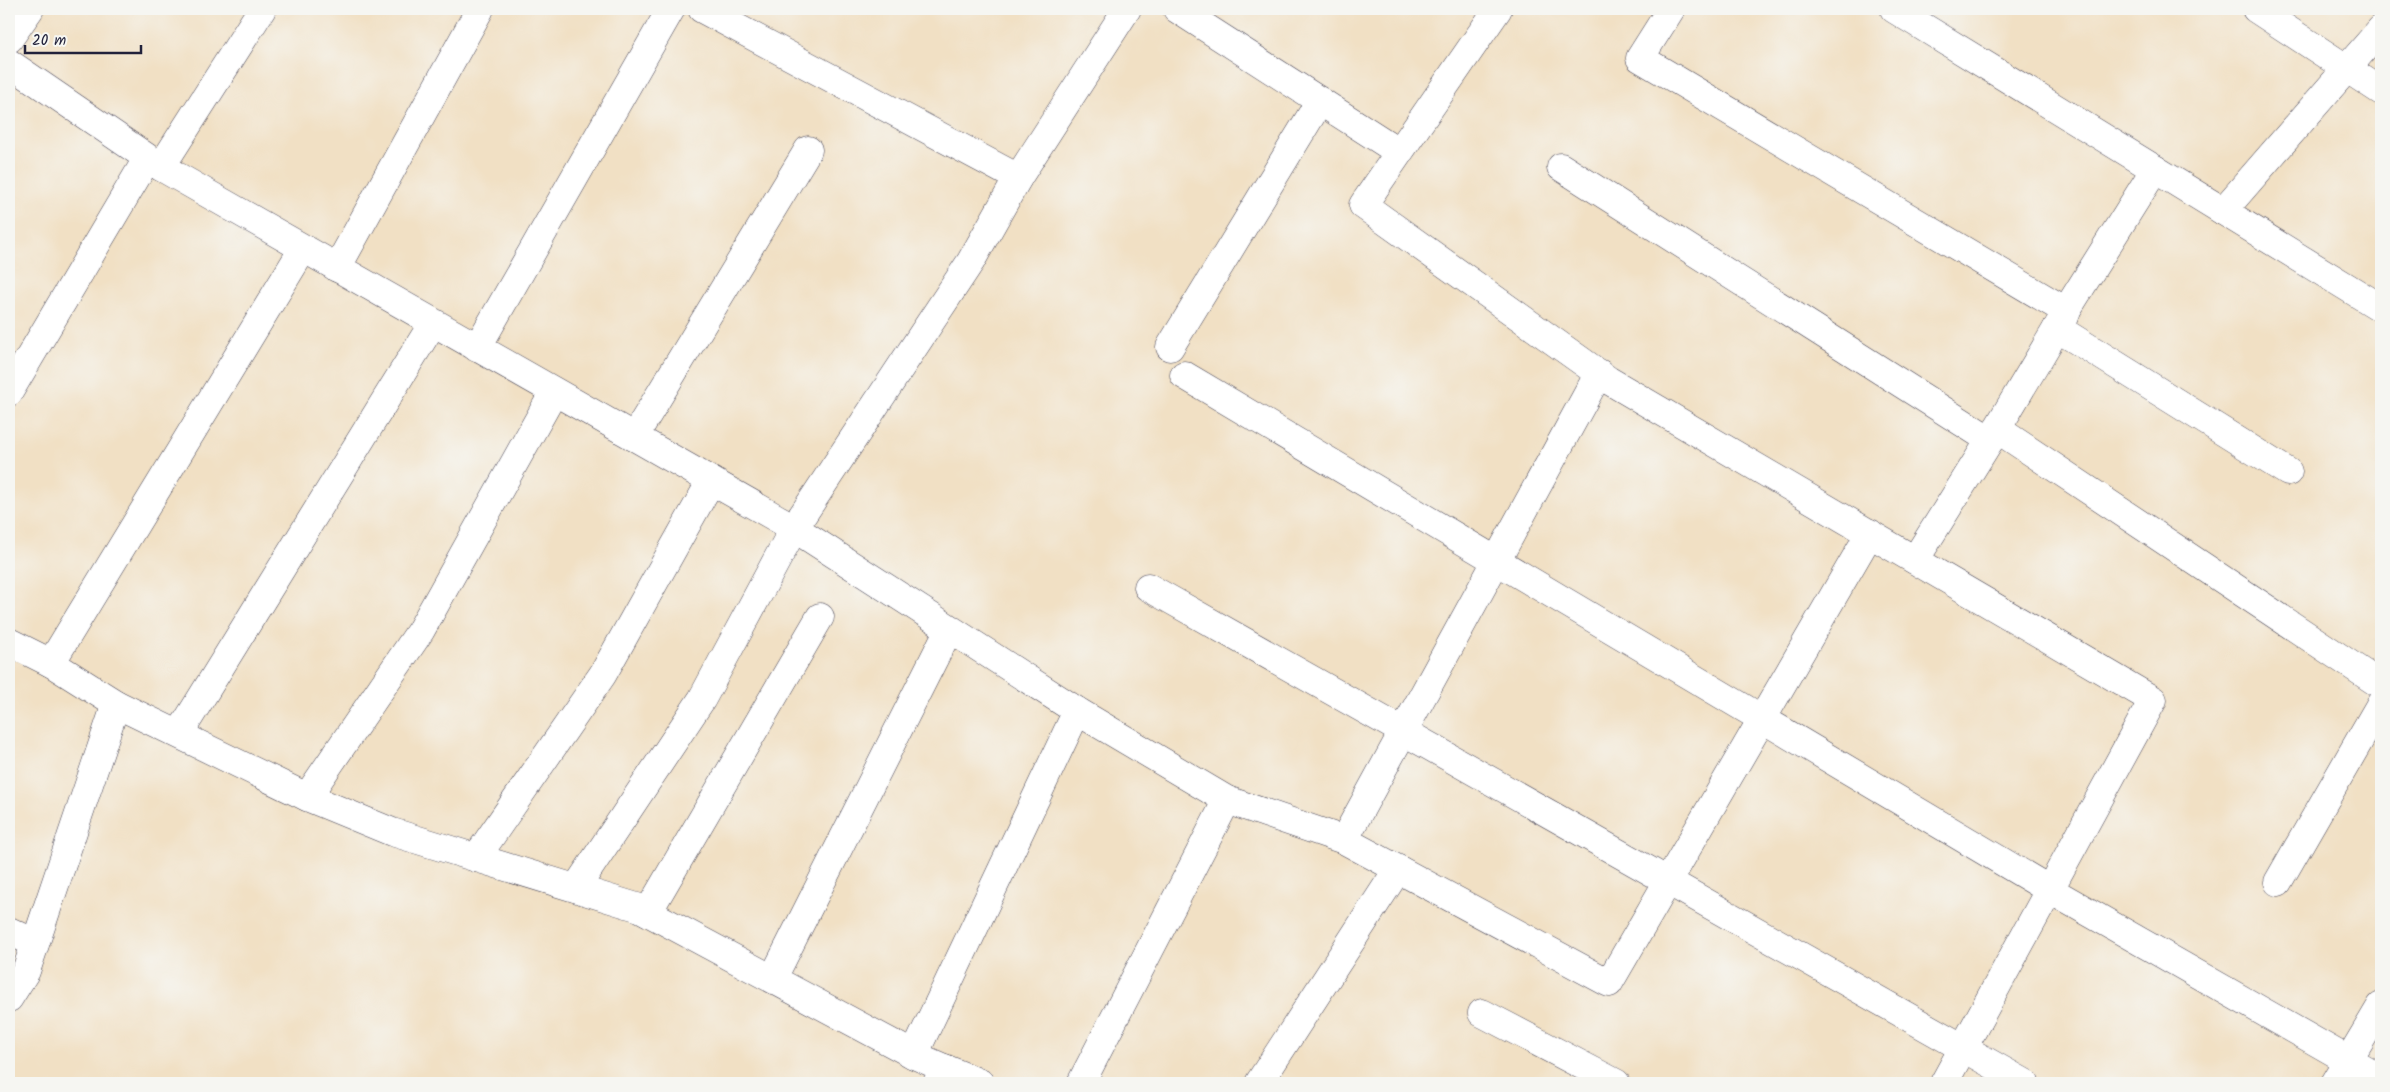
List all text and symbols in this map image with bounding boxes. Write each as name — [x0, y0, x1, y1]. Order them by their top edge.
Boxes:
scale bar — [25, 22, 141, 54]
text: 20 m — [32, 29, 66, 53]

